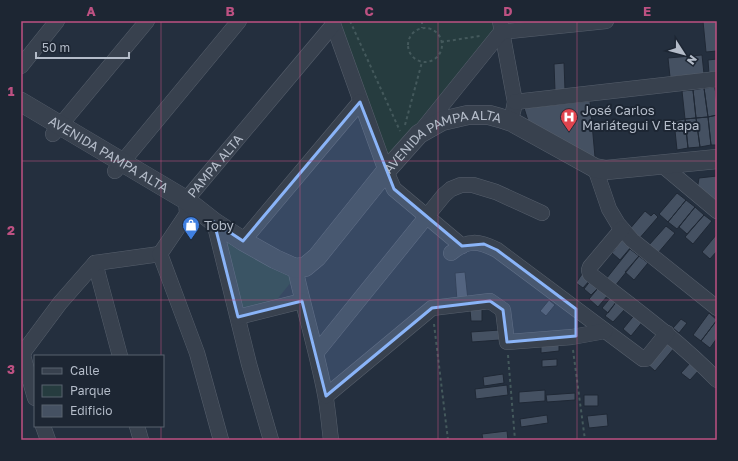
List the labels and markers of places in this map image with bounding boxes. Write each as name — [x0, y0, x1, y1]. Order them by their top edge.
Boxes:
place label: José Carlos Mariátegui V Etapa — [582, 102, 699, 133]
hospital icon: José Carlos Mariátegui V Etapa — [559, 107, 579, 132]
shop icon: Toby — [181, 215, 201, 240]
place label: Toby — [204, 217, 234, 233]

